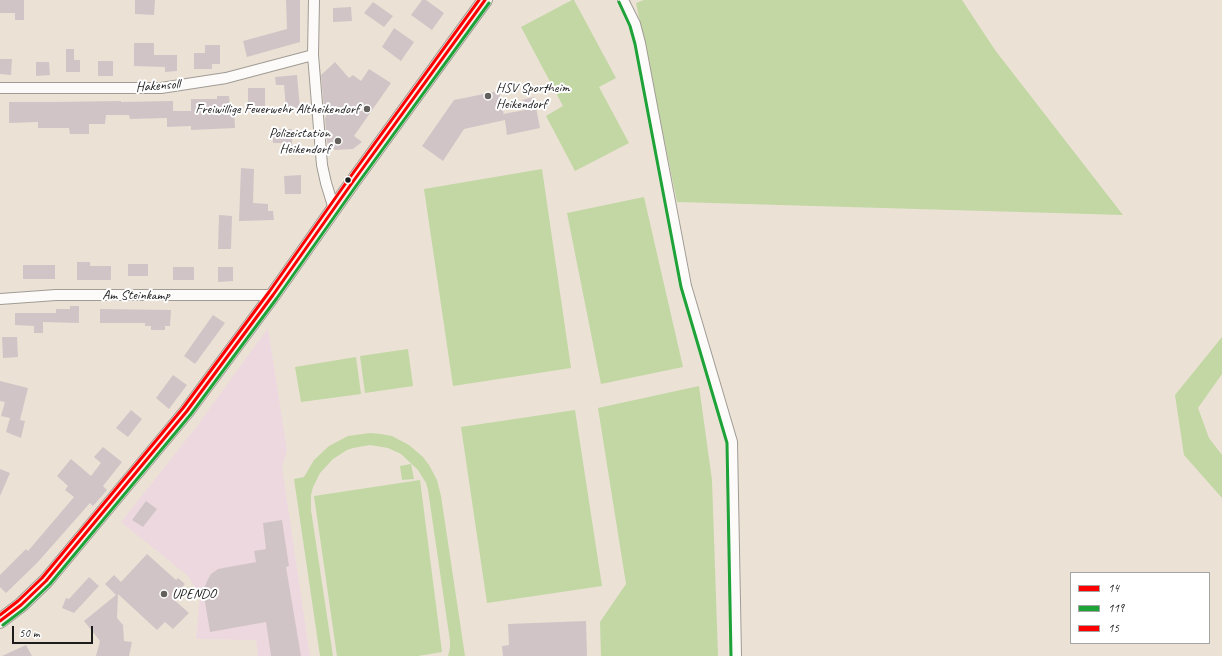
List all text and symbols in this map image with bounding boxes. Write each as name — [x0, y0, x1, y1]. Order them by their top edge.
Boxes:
street label: Hakensoll — [135, 76, 181, 96]
place label: HSV Sportheim Heikendorf — [496, 80, 570, 112]
marker: HSV Sportheim Heikendorf — [483, 91, 493, 101]
place label: Freiwillige Feuerwehr Altheikendorf — [195, 101, 359, 117]
marker: Freiwillige Feuerwehr Altheikendorf — [362, 104, 372, 114]
place label: Polizeistation Heikendorf — [269, 125, 330, 158]
marker: Polizeistation Heikendorf — [333, 136, 343, 146]
unlabelled marker — [343, 175, 353, 185]
street label: Am Steinkamp — [102, 287, 170, 303]
legend — [1070, 572, 1210, 644]
text: 14 — [1108, 580, 1119, 596]
place label: UPENDO — [172, 586, 216, 602]
marker: UPENDO — [159, 589, 169, 599]
text: 119 — [1108, 600, 1124, 616]
scale bar — [14, 618, 95, 644]
text: 15 — [1108, 620, 1119, 636]
text: 50 m — [19, 625, 39, 641]

